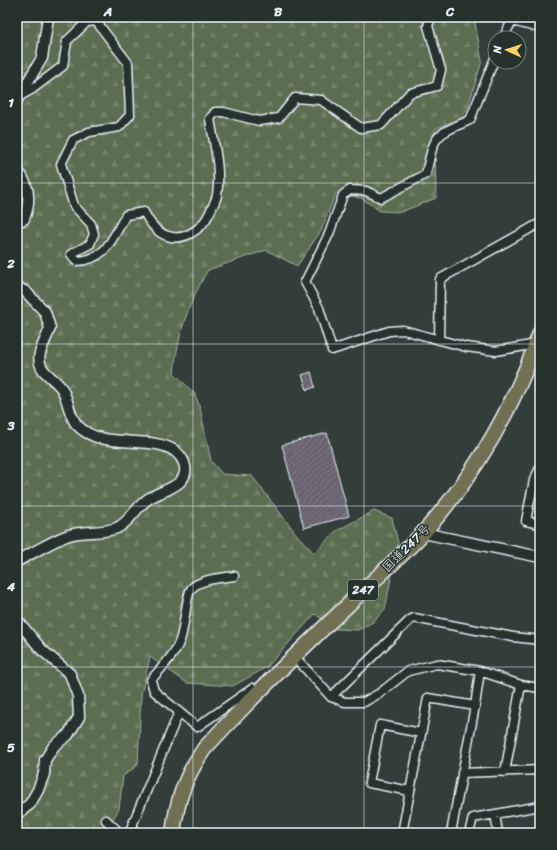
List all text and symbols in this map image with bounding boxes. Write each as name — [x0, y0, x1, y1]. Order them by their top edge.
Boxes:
text: A — [103, 0, 112, 23]
text: B — [274, 0, 283, 23]
text: C — [445, 0, 455, 23]
north arrow — [487, 30, 527, 70]
text: N — [488, 45, 507, 55]
text: 1 — [8, 91, 14, 114]
text: 2 — [6, 252, 15, 275]
text: 3 — [6, 414, 15, 437]
street label: 国道247号 — [376, 518, 436, 578]
text: 4 — [6, 575, 16, 598]
road number: 247 — [348, 580, 378, 600]
text: 5 — [7, 736, 15, 759]

